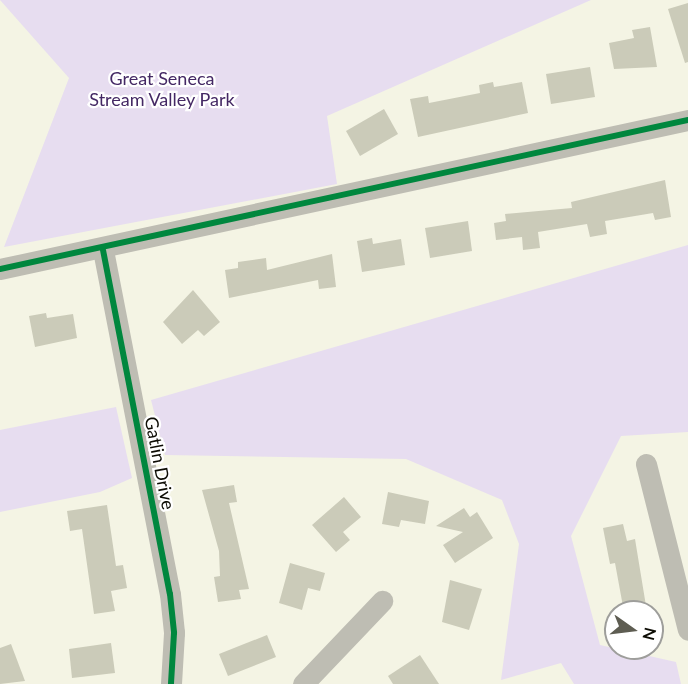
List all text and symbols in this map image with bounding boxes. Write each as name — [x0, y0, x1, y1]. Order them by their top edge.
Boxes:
park label: Great Seneca Stream Valley Park — [89, 68, 235, 110]
street label: Gatlin Drive — [140, 415, 180, 511]
north arrow — [604, 600, 664, 660]
text: N — [639, 626, 661, 642]

